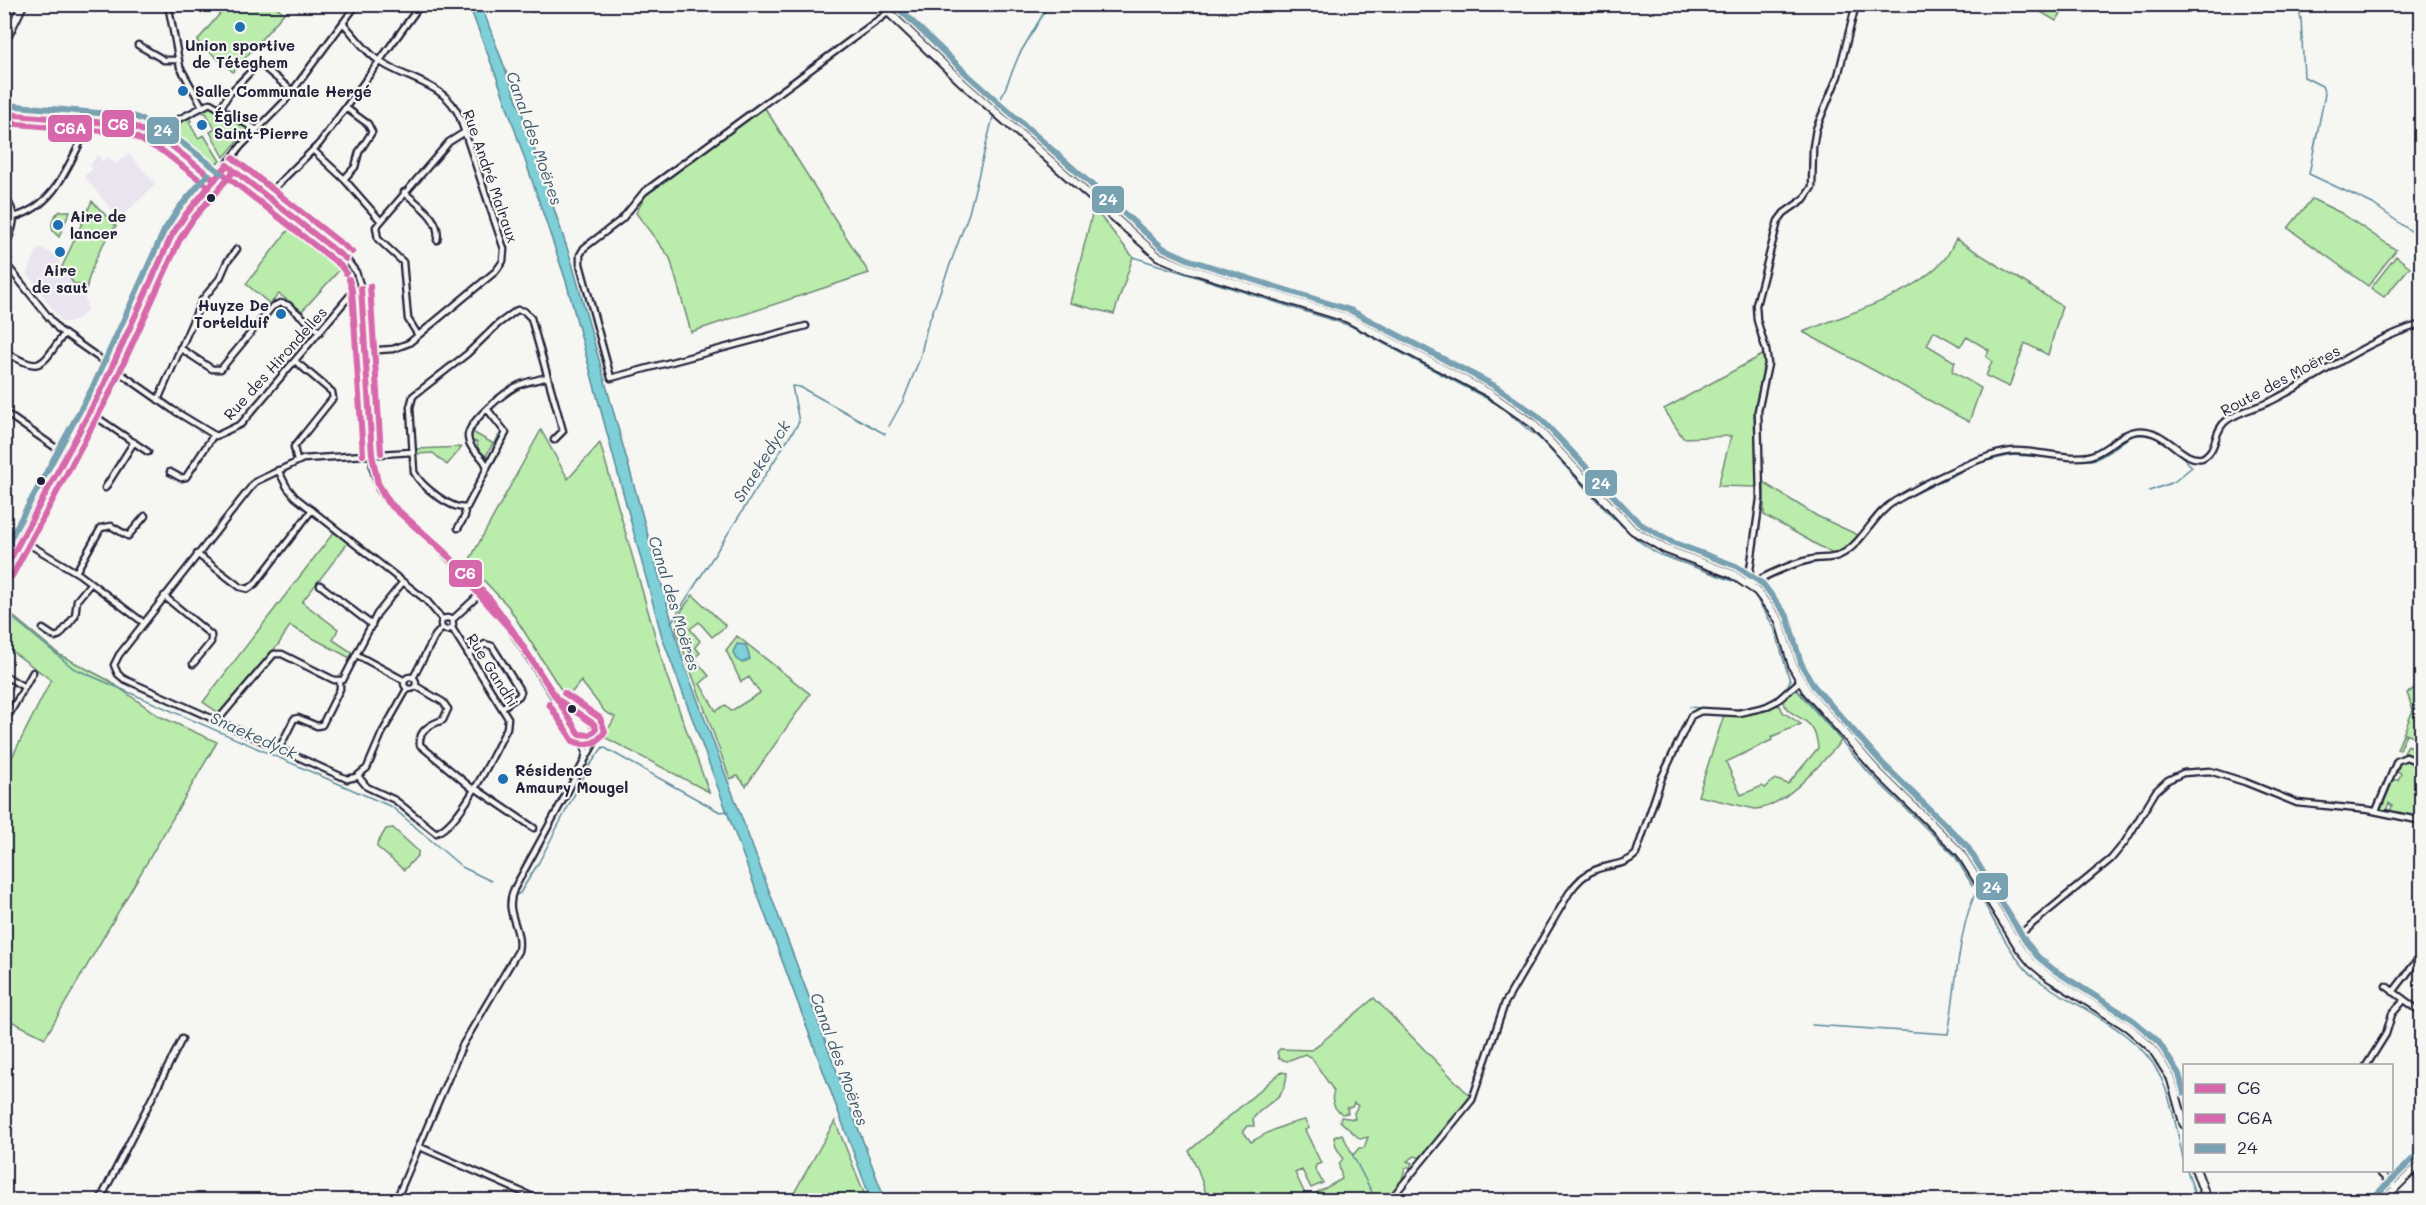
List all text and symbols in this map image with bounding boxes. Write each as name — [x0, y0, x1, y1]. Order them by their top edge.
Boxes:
marker: Union sportive de Téteghem — [233, 20, 247, 34]
place label: Union sportive de Téteghem — [185, 35, 295, 72]
water label: Canal des Moëres — [502, 68, 568, 208]
place label: Salle Communale Hergé — [195, 81, 372, 101]
marker: Salle Communale Hergé — [176, 84, 190, 98]
place label: Église Saint-Pierre — [214, 106, 308, 143]
street label: Rue André Malraux — [459, 107, 523, 246]
line badge: C6 — [101, 109, 135, 138]
text: C6 — [107, 113, 129, 134]
line badge: C6A — [47, 114, 93, 143]
line badge: 24 — [146, 116, 180, 145]
text: C6A — [54, 117, 86, 138]
marker: Église Saint-Pierre — [195, 118, 209, 132]
text: 24 — [153, 119, 173, 140]
line badge: 24 — [1091, 185, 1125, 214]
text: 24 — [1098, 188, 1118, 209]
unlabelled marker — [205, 192, 217, 204]
place label: Aire de lancer — [70, 206, 126, 243]
marker: Aire de lancer — [51, 218, 65, 232]
marker: Aire de saut — [53, 245, 67, 259]
place label: Aire de saut — [32, 260, 88, 297]
place label: Huyze De Tortelduif — [194, 295, 270, 332]
street label: Rue des Hirondelles — [219, 302, 331, 424]
marker: Huyze De Tortelduif — [274, 307, 288, 321]
street label: Route des Moëres — [2217, 340, 2343, 420]
water label: Snaekedyck — [728, 416, 795, 506]
line badge: 24 — [1584, 469, 1618, 497]
text: 24 — [1591, 472, 1611, 493]
unlabelled marker — [35, 475, 47, 487]
water label: Canal des Moëres — [644, 533, 706, 673]
line badge: C6 — [448, 559, 483, 588]
text: C6 — [454, 562, 476, 583]
street label: Rue Gandhi — [462, 629, 524, 711]
unlabelled marker — [566, 703, 578, 715]
water label: Snaekedyck — [207, 707, 301, 764]
place label: Résidence Amaury Mougel — [515, 760, 628, 797]
marker: Résidence Amaury Mougel — [496, 772, 510, 786]
line badge: 24 — [1975, 872, 2009, 901]
text: 24 — [1982, 876, 2002, 897]
water label: Canal des Moëres — [806, 990, 874, 1129]
legend — [2183, 1064, 2393, 1172]
text: C6 — [2237, 1075, 2261, 1099]
text: C6A — [2237, 1105, 2273, 1129]
text: 24 — [2237, 1135, 2258, 1159]

